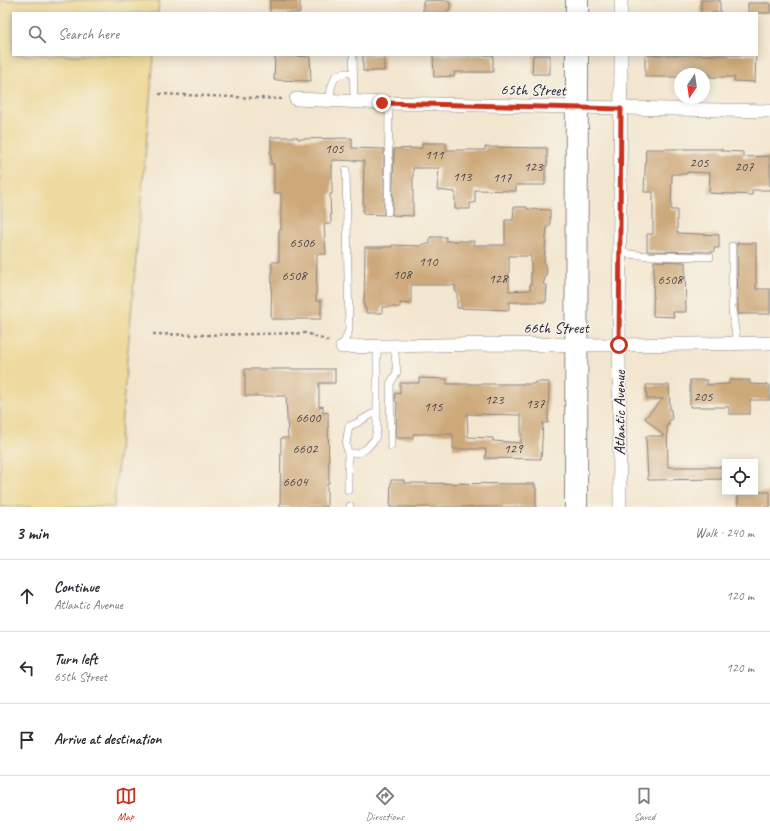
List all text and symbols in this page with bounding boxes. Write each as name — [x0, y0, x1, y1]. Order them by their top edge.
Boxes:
search box — [12, 12, 758, 56]
icon: search — [26, 23, 48, 45]
text: Search here — [58, 25, 119, 44]
north arrow — [674, 68, 710, 104]
street label: 65th Street — [500, 79, 568, 101]
route end — [373, 94, 391, 112]
house number: 105 — [325, 140, 344, 157]
house number: 111 — [425, 146, 444, 163]
house number: 205 — [690, 154, 709, 171]
house number: 123 — [524, 158, 544, 175]
house number: 207 — [735, 158, 754, 175]
house number: 113 — [453, 168, 473, 185]
house number: 117 — [493, 169, 512, 186]
house number: 6506 — [289, 234, 315, 251]
house number: 110 — [419, 253, 439, 270]
house number: 108 — [393, 266, 413, 283]
house number: 6508 — [281, 267, 308, 284]
house number: 128 — [489, 270, 509, 287]
house number: 6508 — [657, 271, 684, 288]
street label: 66th Street — [523, 318, 590, 338]
route start — [610, 336, 628, 354]
street label: Atlantic Avenue — [610, 369, 630, 455]
house number: 205 — [694, 388, 713, 405]
house number: 123 — [485, 391, 505, 408]
house number: 137 — [526, 395, 545, 412]
house number: 115 — [424, 398, 443, 415]
house number: 6600 — [295, 409, 322, 426]
house number: 6602 — [292, 440, 319, 457]
house number: 129 — [504, 440, 524, 457]
map controls — [722, 459, 758, 495]
button: locate — [722, 459, 758, 495]
house number: 6604 — [282, 473, 309, 490]
text: 3 min — [16, 523, 49, 544]
text: Walk · 240 m — [695, 525, 754, 541]
text: Continue — [54, 578, 99, 597]
icon: ahead — [16, 585, 38, 607]
text: 120 m — [726, 588, 754, 604]
text: Atlantic Avenue — [54, 597, 123, 613]
text: Turn left — [54, 650, 97, 669]
icon: left — [16, 657, 38, 679]
text: 120 m — [726, 660, 754, 676]
text: 65th Street — [54, 669, 107, 685]
icon: arrive — [16, 729, 38, 751]
text: Arrive at destination — [54, 730, 161, 749]
tab: Map — [115, 785, 137, 823]
tab: Directions — [366, 785, 404, 823]
tab: Saved — [633, 785, 655, 823]

